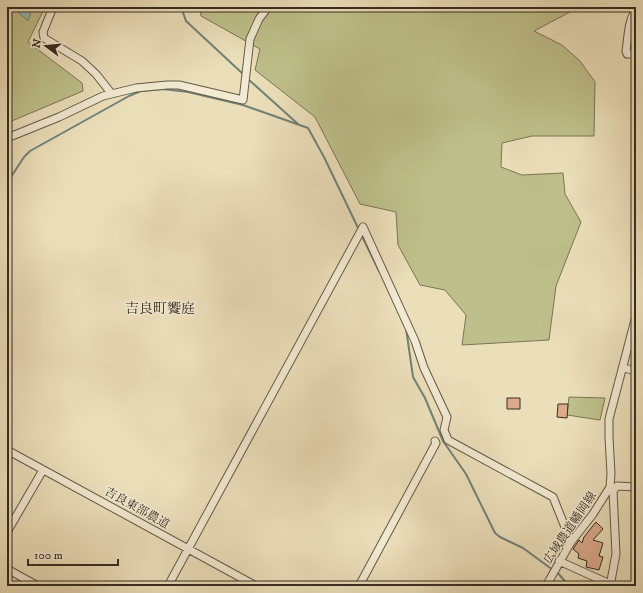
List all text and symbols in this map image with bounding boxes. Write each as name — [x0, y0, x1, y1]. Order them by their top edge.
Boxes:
north arrow — [26, 26, 66, 66]
text: N — [29, 37, 45, 50]
district label: 吉良町饗庭 — [125, 300, 195, 318]
street label: 吉良東部農道 — [102, 484, 172, 532]
street label: 広域農道幡岡線 — [540, 489, 600, 567]
scale bar — [28, 541, 118, 567]
text: 100 m — [34, 548, 63, 563]

